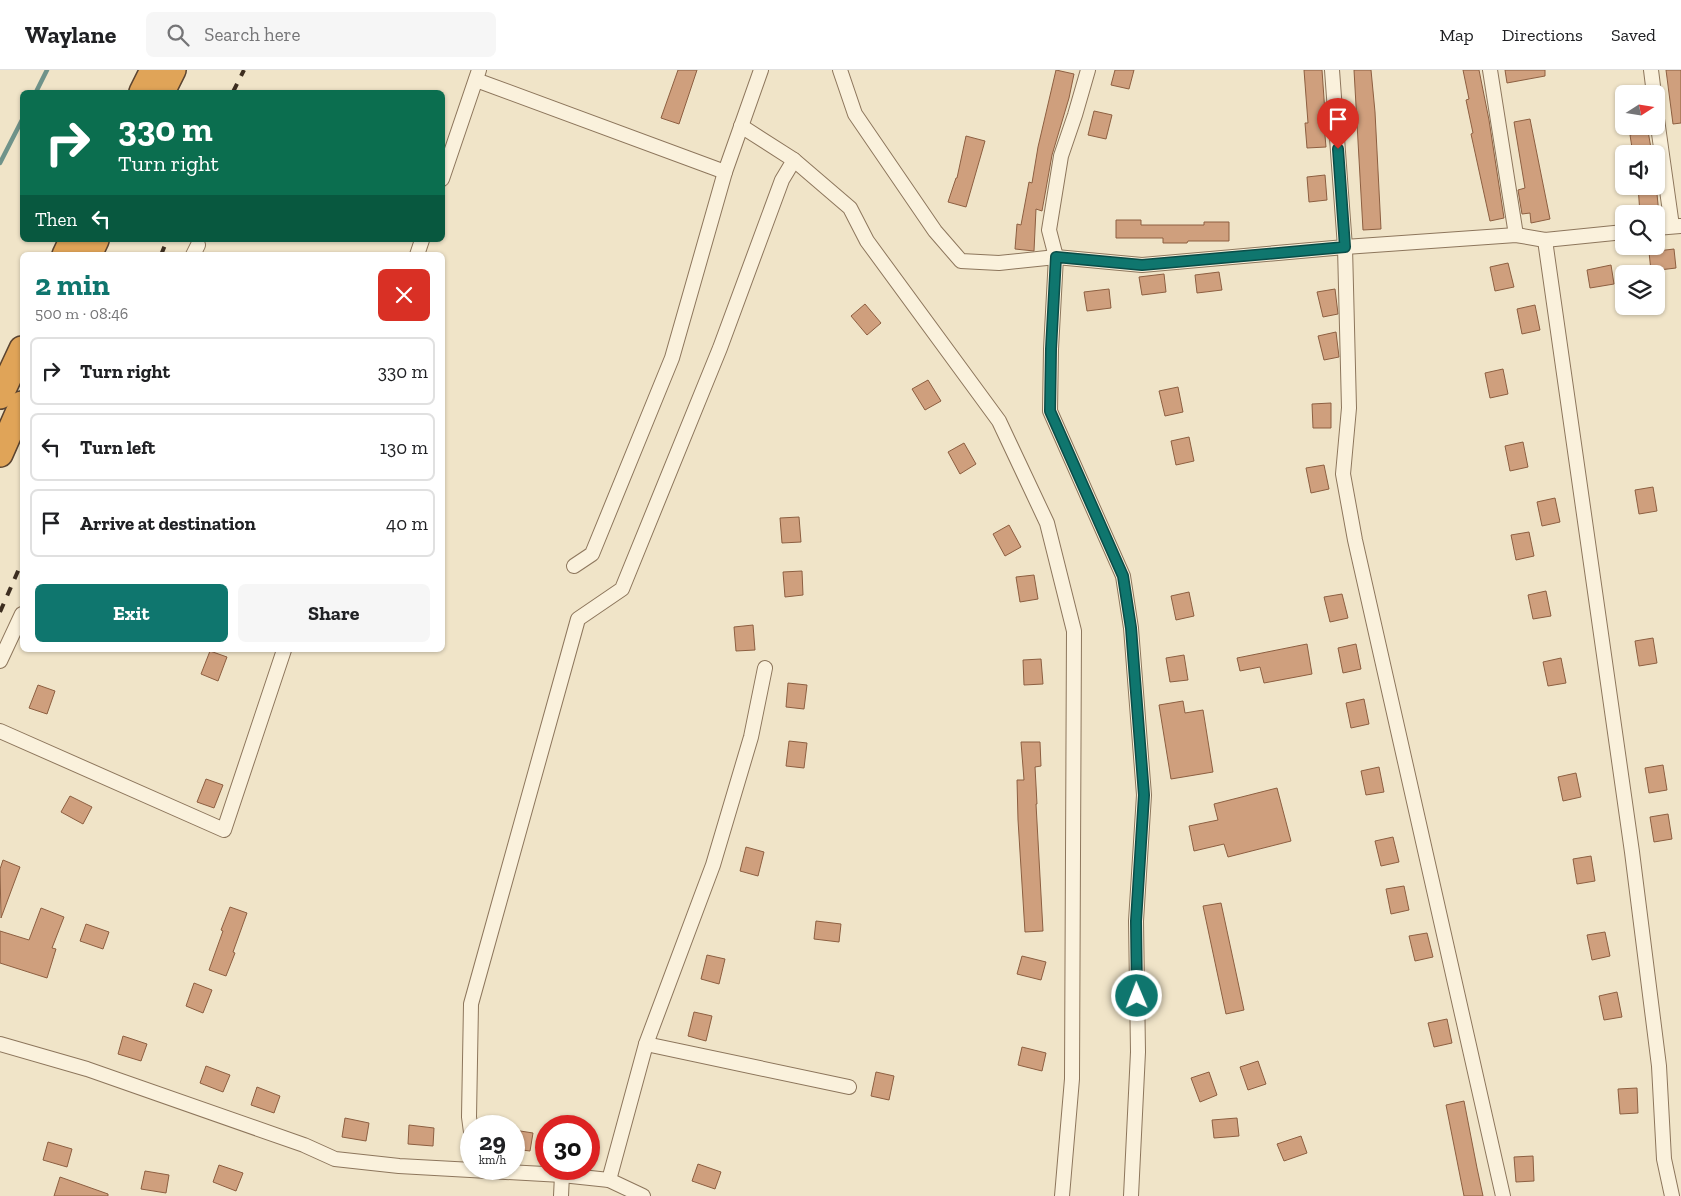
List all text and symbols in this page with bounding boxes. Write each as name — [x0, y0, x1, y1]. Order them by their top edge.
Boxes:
search box — [146, 12, 496, 57]
text: Waylane — [25, 20, 116, 49]
icon: search — [164, 21, 192, 49]
text: Search here — [204, 23, 301, 46]
text: Map — [1439, 24, 1474, 46]
text: Directions — [1502, 24, 1583, 46]
text: Saved — [1611, 24, 1656, 46]
north arrow — [1615, 85, 1665, 135]
map controls — [1615, 85, 1665, 315]
pin — [1317, 98, 1359, 149]
icon: arrive — [1324, 105, 1352, 133]
text: 330 m — [118, 108, 213, 150]
icon: right — [35, 110, 100, 175]
button: sound — [1615, 145, 1665, 195]
text: Turn right — [118, 150, 219, 177]
icon: left — [87, 205, 115, 233]
button: search — [1615, 205, 1665, 255]
text: Then — [35, 208, 77, 231]
button: layers — [1615, 265, 1665, 315]
text: 2 min — [35, 267, 110, 303]
button: close — [378, 269, 430, 321]
text: 500 m · 08:46 — [35, 304, 128, 323]
icon: right — [37, 357, 65, 385]
text: Turn right — [80, 360, 170, 383]
text: 330 m — [378, 360, 428, 383]
icon: left — [37, 433, 65, 461]
text: Turn left — [80, 436, 155, 459]
text: 130 m — [380, 436, 428, 459]
icon: arrive — [37, 509, 65, 537]
text: Arrive at destination — [80, 512, 256, 535]
text: 40 m — [386, 512, 428, 535]
button: Exit — [35, 584, 228, 642]
button: Share — [238, 584, 430, 642]
position arrow — [1110, 969, 1162, 1021]
speed limit sign: 30 — [535, 1115, 600, 1180]
text: 29 — [479, 1126, 506, 1156]
text: km/h — [479, 1153, 506, 1167]

